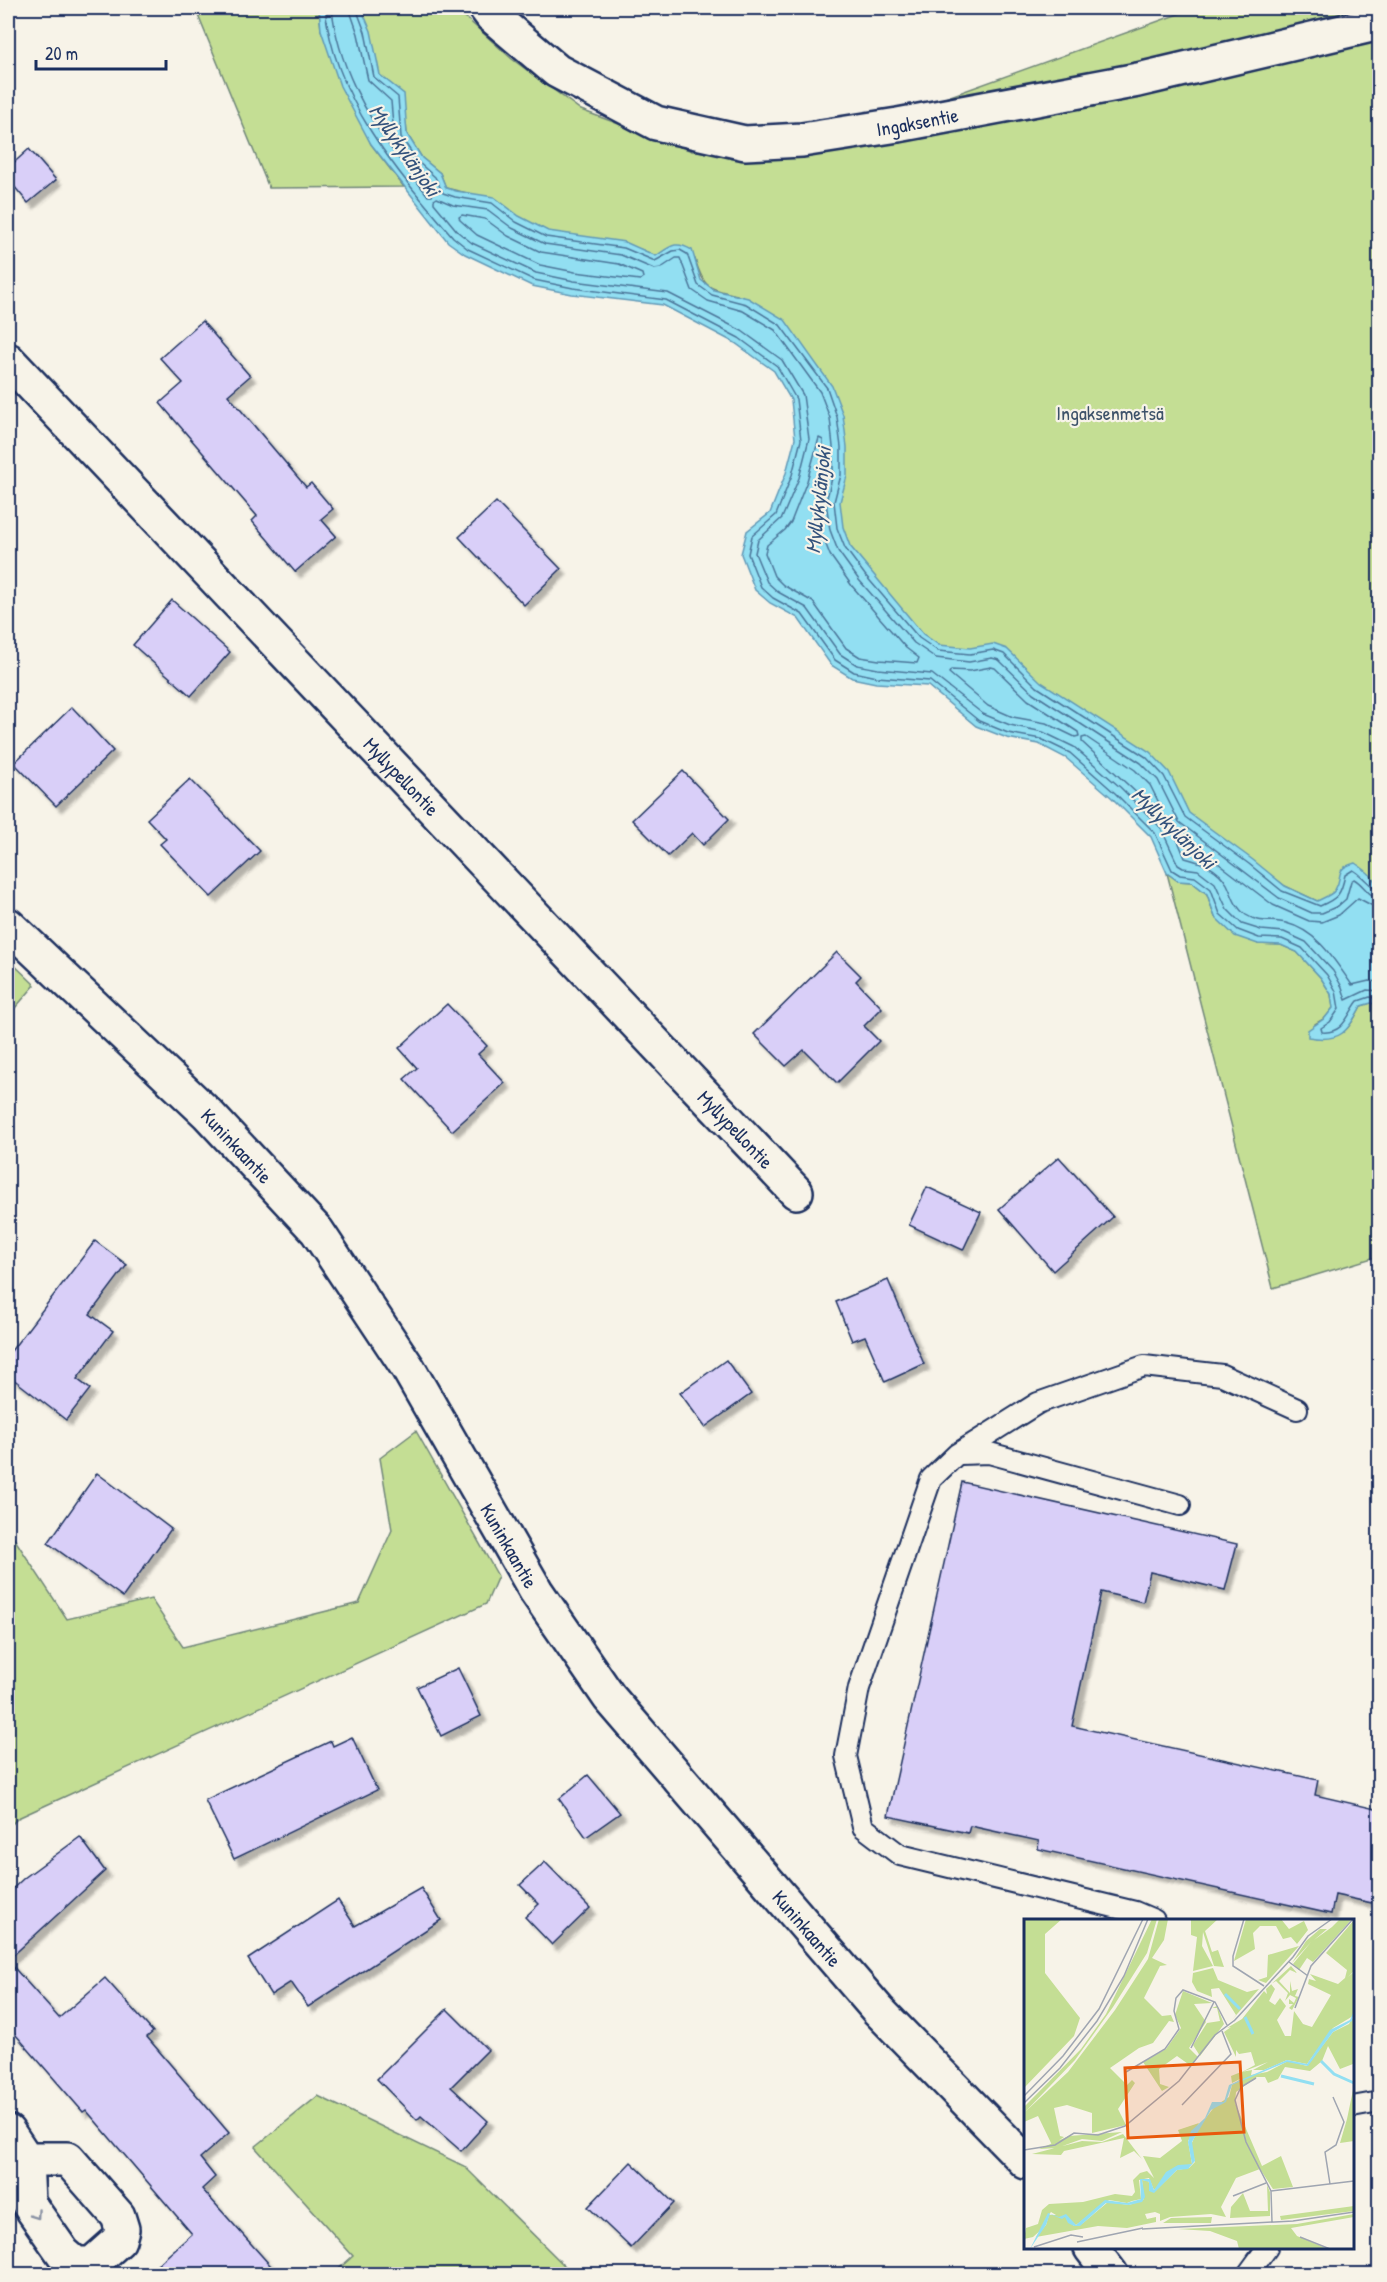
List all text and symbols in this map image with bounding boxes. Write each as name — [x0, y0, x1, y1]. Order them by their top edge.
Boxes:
scale bar — [36, 33, 166, 71]
text: 20 m — [45, 41, 78, 66]
water label: Myllykylänjoki — [362, 98, 449, 204]
street label: Ingaksentie — [874, 100, 960, 142]
park label: Ingaksenmetsä — [1056, 399, 1164, 426]
water label: Myllykylänjoki — [798, 443, 838, 555]
street label: Myllypellontie — [358, 731, 446, 821]
water label: Myllykylänjoki — [1125, 780, 1224, 877]
street label: Myllypellontie — [692, 1084, 780, 1174]
street label: Kuninkaantie — [195, 1102, 279, 1189]
street label: Kuninkaantie — [475, 1498, 545, 1593]
street label: Kuninkaantie — [767, 1884, 848, 1972]
inset map — [1024, 1919, 1354, 2249]
one-way arrow — [29, 2209, 40, 2220]

